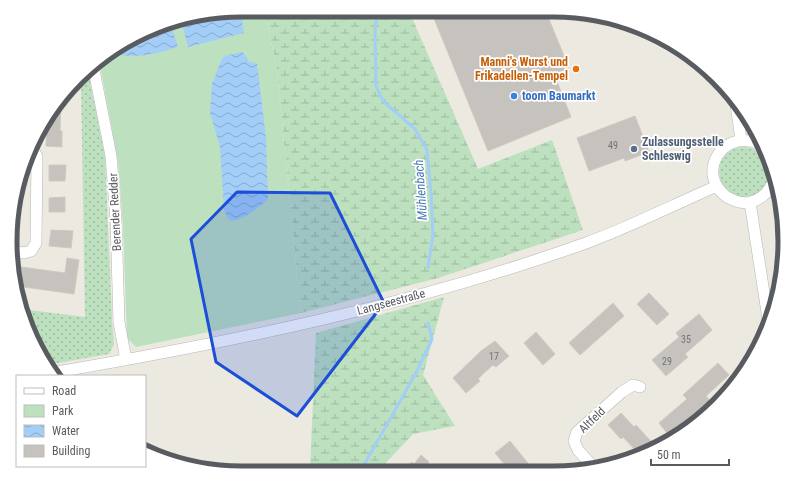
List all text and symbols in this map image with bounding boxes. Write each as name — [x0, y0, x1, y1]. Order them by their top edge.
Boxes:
place label: Manni's Wurst und Frikadellen-Tempel — [475, 55, 568, 83]
marker: Manni's Wurst und Frikadellen-Tempel — [571, 64, 581, 74]
place label: toom Baumarkt — [522, 89, 596, 103]
marker: toom Baumarkt — [509, 91, 519, 101]
place label: Zulassungsstelle Schleswig — [642, 135, 724, 163]
house number: 49 — [608, 140, 618, 151]
marker: Zulassungsstelle Schleswig — [629, 144, 639, 154]
water label: Mühlenbach — [411, 159, 430, 221]
street label: Berender Redder — [106, 172, 124, 251]
street label: Langseestraße — [355, 286, 427, 318]
house number: 35 — [681, 334, 691, 345]
house number: 17 — [489, 351, 499, 362]
house number: 29 — [662, 356, 672, 367]
legend — [16, 375, 146, 467]
text: Road — [52, 384, 76, 398]
text: Park — [52, 404, 74, 418]
street label: Altfeld — [576, 404, 608, 436]
text: Water — [52, 424, 80, 438]
scale bar — [651, 441, 729, 467]
text: Building — [52, 444, 90, 458]
text: 50 m — [657, 448, 681, 462]

